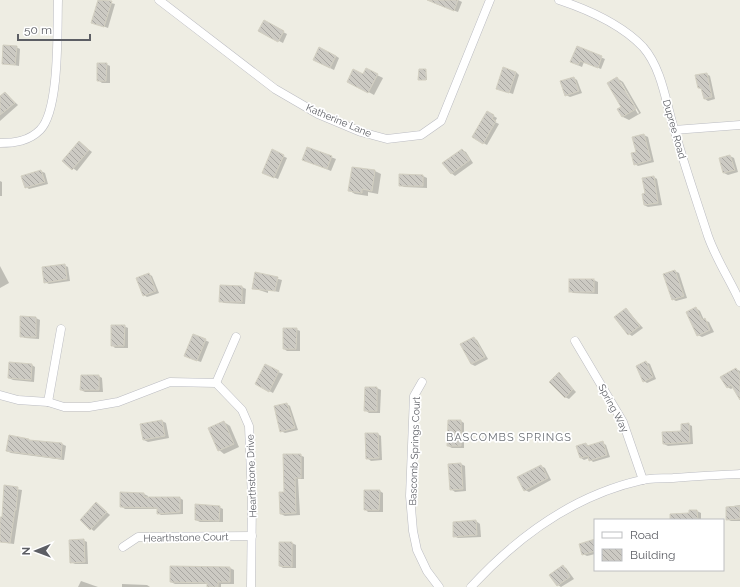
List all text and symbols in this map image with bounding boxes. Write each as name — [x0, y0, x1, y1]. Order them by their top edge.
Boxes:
scale bar — [18, 16, 90, 42]
text: 50 m — [24, 23, 52, 37]
street label: Dupree Road — [661, 98, 688, 160]
street label: Katherine Lane — [305, 102, 373, 139]
street label: Spring Way — [596, 382, 631, 435]
street label: Bascomb Springs Court — [407, 396, 422, 506]
district label: BASCOMBS SPRINGS — [446, 431, 572, 444]
street label: Hearthstone Drive — [245, 434, 258, 518]
legend — [594, 519, 724, 571]
text: Road — [630, 528, 659, 542]
north arrow — [16, 531, 56, 571]
street label: Hearthstone Court — [143, 531, 229, 544]
text: N — [20, 547, 33, 555]
text: Building — [630, 548, 676, 562]

